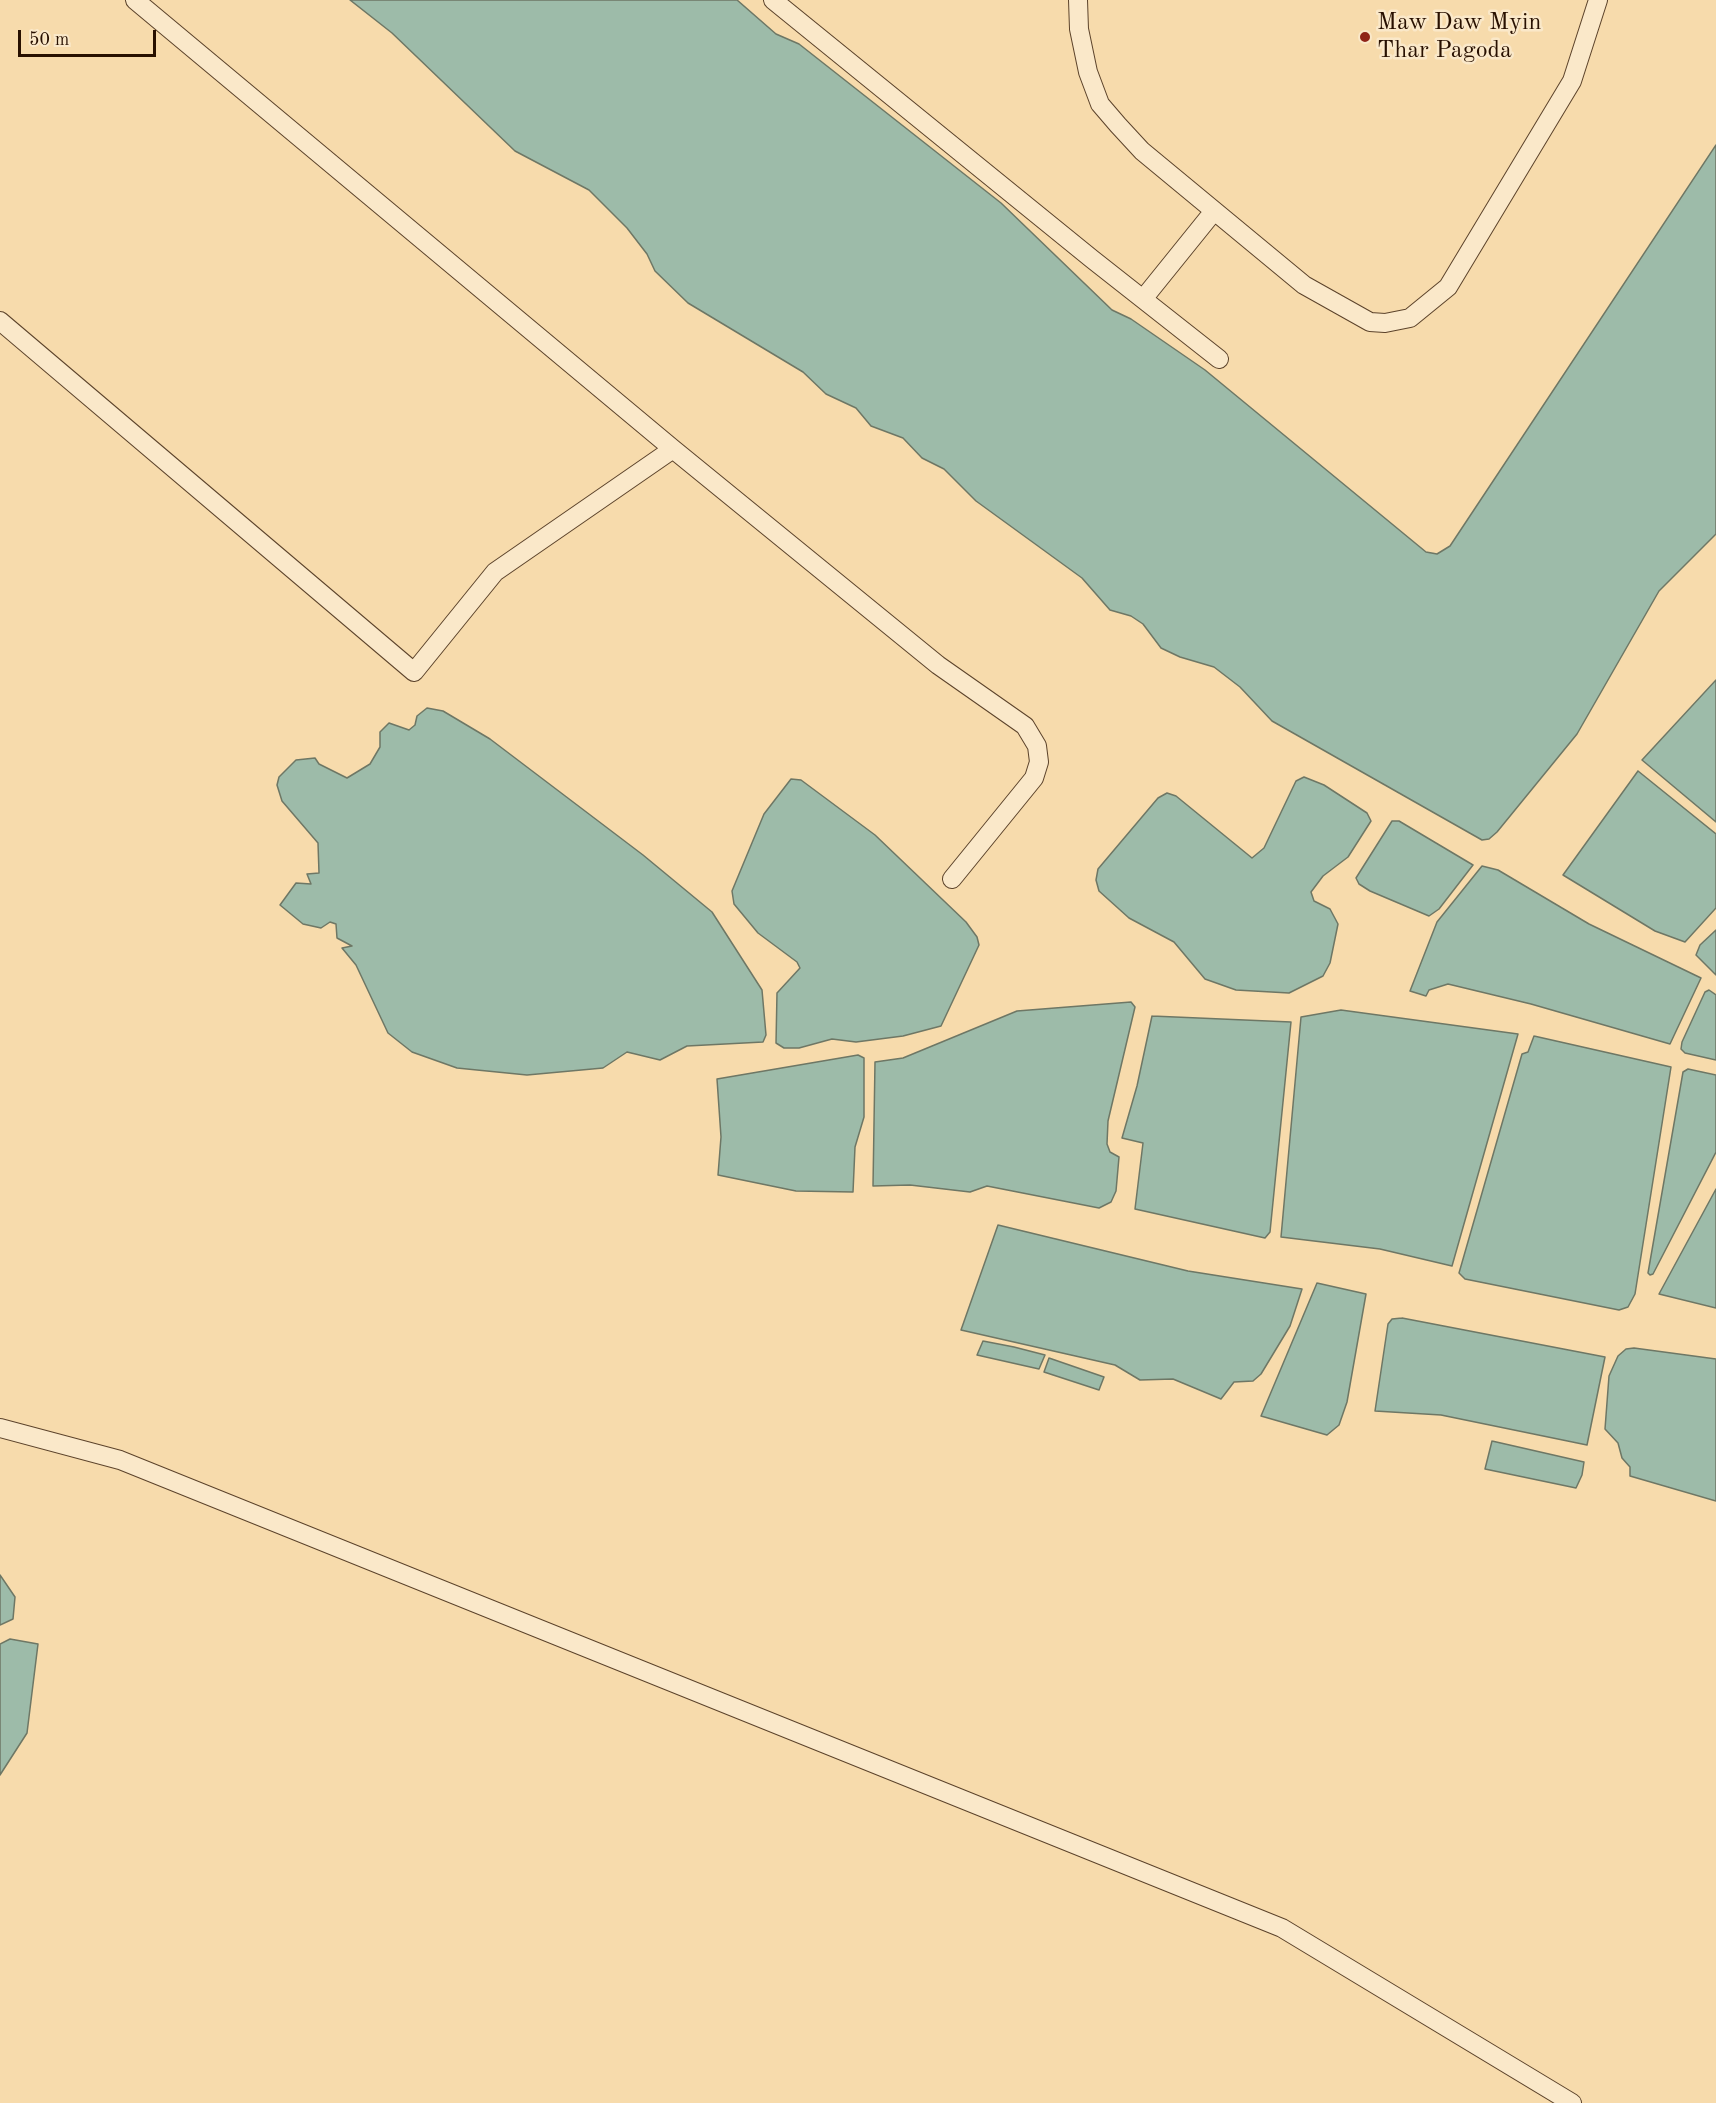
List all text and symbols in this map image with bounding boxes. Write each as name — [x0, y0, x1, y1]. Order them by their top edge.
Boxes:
place label: Maw Daw Myin Thar Pagoda — [1377, 9, 1541, 65]
scale bar — [21, 18, 159, 56]
marker: Maw Daw Myin Thar Pagoda — [1358, 30, 1372, 44]
text: 50 m — [29, 31, 69, 49]

